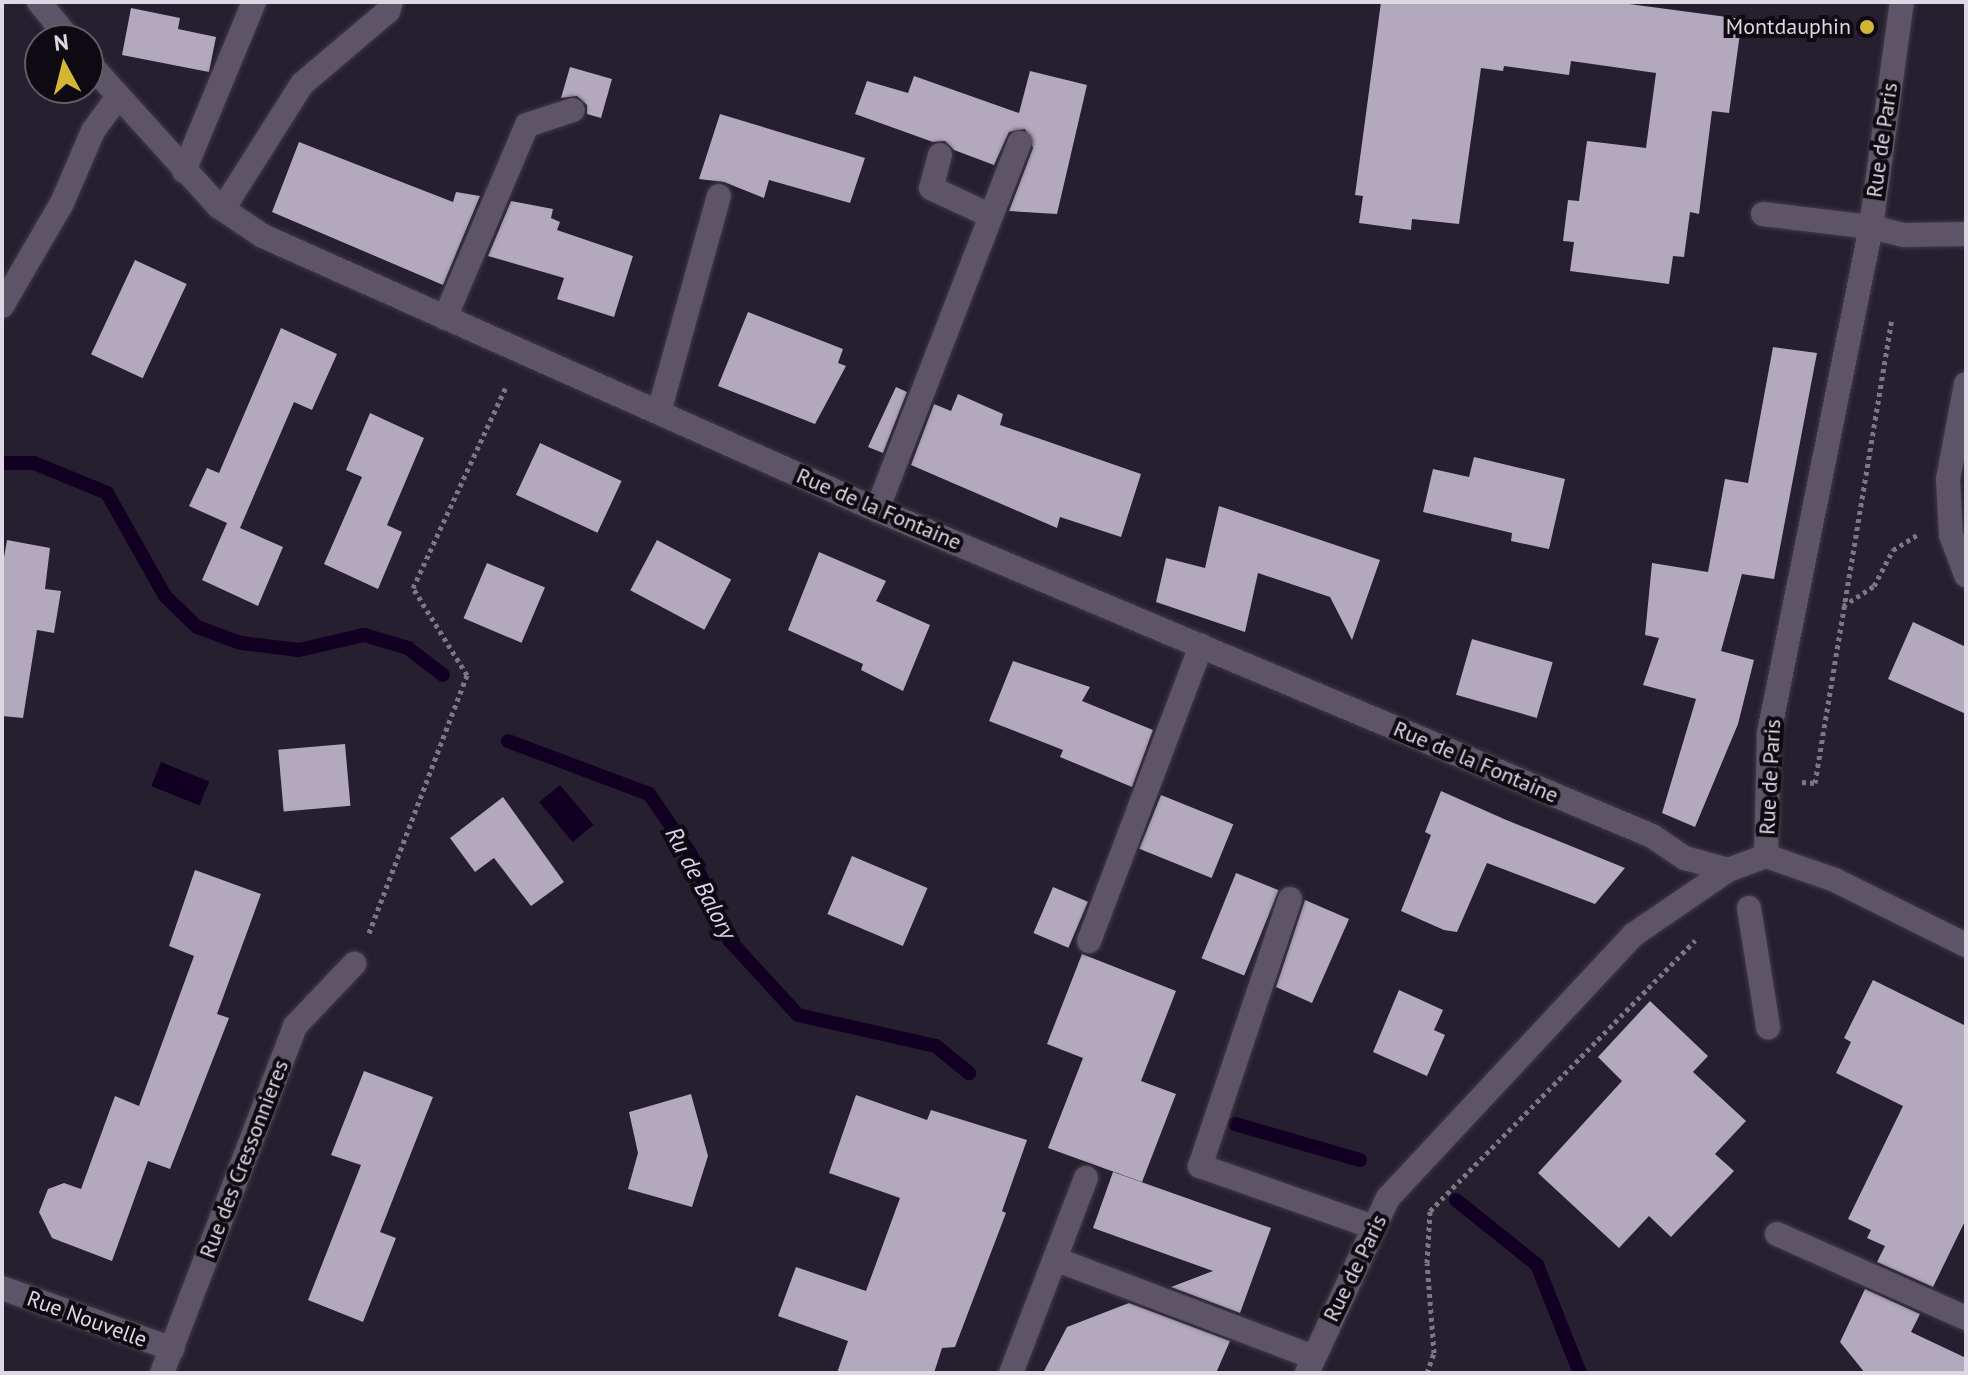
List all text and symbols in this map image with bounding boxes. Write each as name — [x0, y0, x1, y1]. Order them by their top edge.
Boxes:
place label: Montdauphin — [1726, 14, 1851, 40]
marker: Montdauphin — [1858, 18, 1876, 36]
north arrow — [24, 24, 104, 104]
text: N — [52, 27, 70, 57]
street label: Rue de Paris — [1861, 81, 1903, 199]
street label: Rue de la Fontaine — [793, 462, 965, 556]
street label: Rue de la Fontaine — [1390, 715, 1562, 809]
street label: Rue de Paris — [1754, 719, 1786, 835]
water label: Ru de Balory — [659, 822, 743, 944]
street label: Rue des Cressonnieres — [194, 1056, 294, 1262]
street label: Rue de Paris — [1318, 1210, 1392, 1326]
street label: Rue Nouvelle — [23, 1285, 151, 1353]

